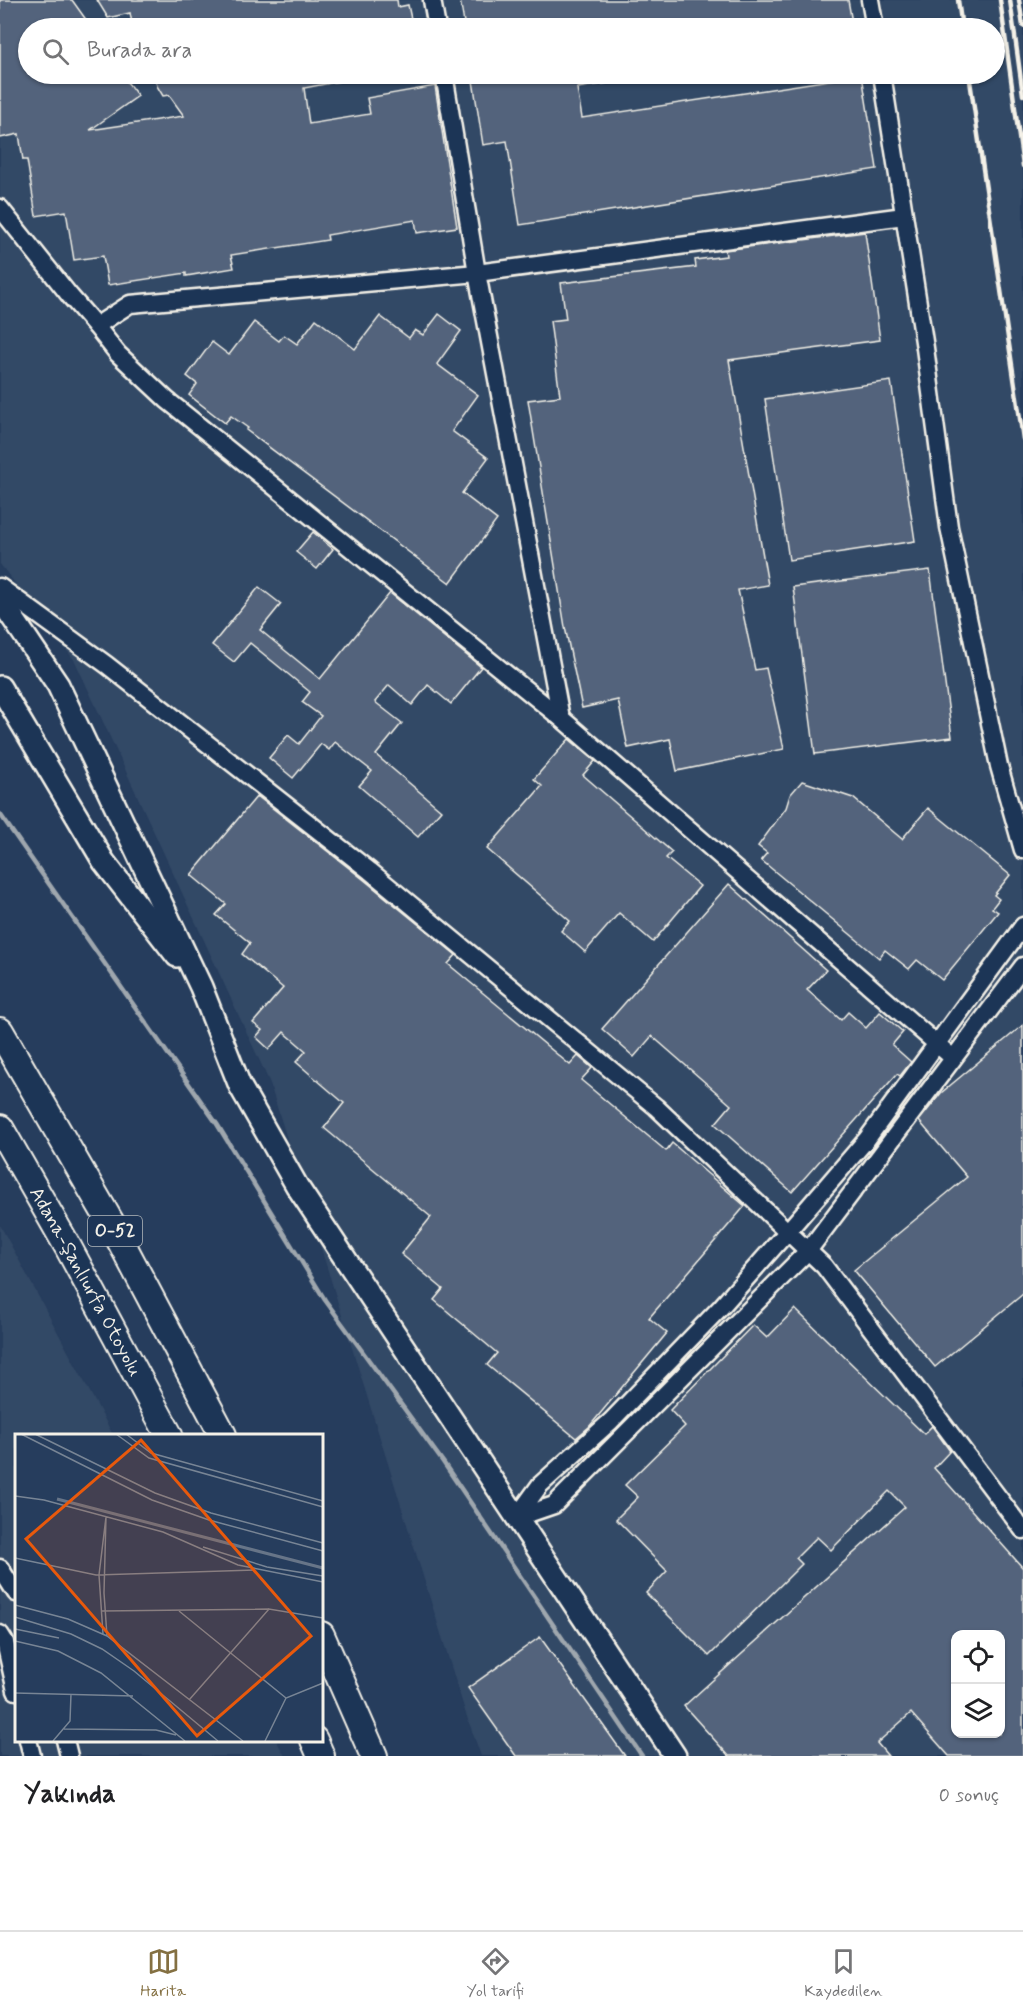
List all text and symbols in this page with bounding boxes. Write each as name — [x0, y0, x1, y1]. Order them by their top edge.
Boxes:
search box — [18, 18, 1005, 84]
icon: search — [39, 35, 72, 68]
text: Burada ara — [87, 37, 192, 65]
street label: Adana-Şanlıurfa Otoyolu — [23, 1182, 149, 1381]
road number: O-52 — [88, 1216, 142, 1246]
inset map — [15, 1434, 322, 1741]
map controls — [951, 1630, 1005, 1738]
button: locate — [951, 1630, 1005, 1684]
button: layers — [951, 1684, 1005, 1738]
text: Yakında — [24, 1778, 116, 1812]
text: 0 sonuç — [939, 1782, 999, 1809]
tab: Harita — [140, 1945, 186, 2002]
tab: Yol tarifi — [466, 1945, 524, 2002]
tab: Kaydedilen — [804, 1945, 883, 2002]

